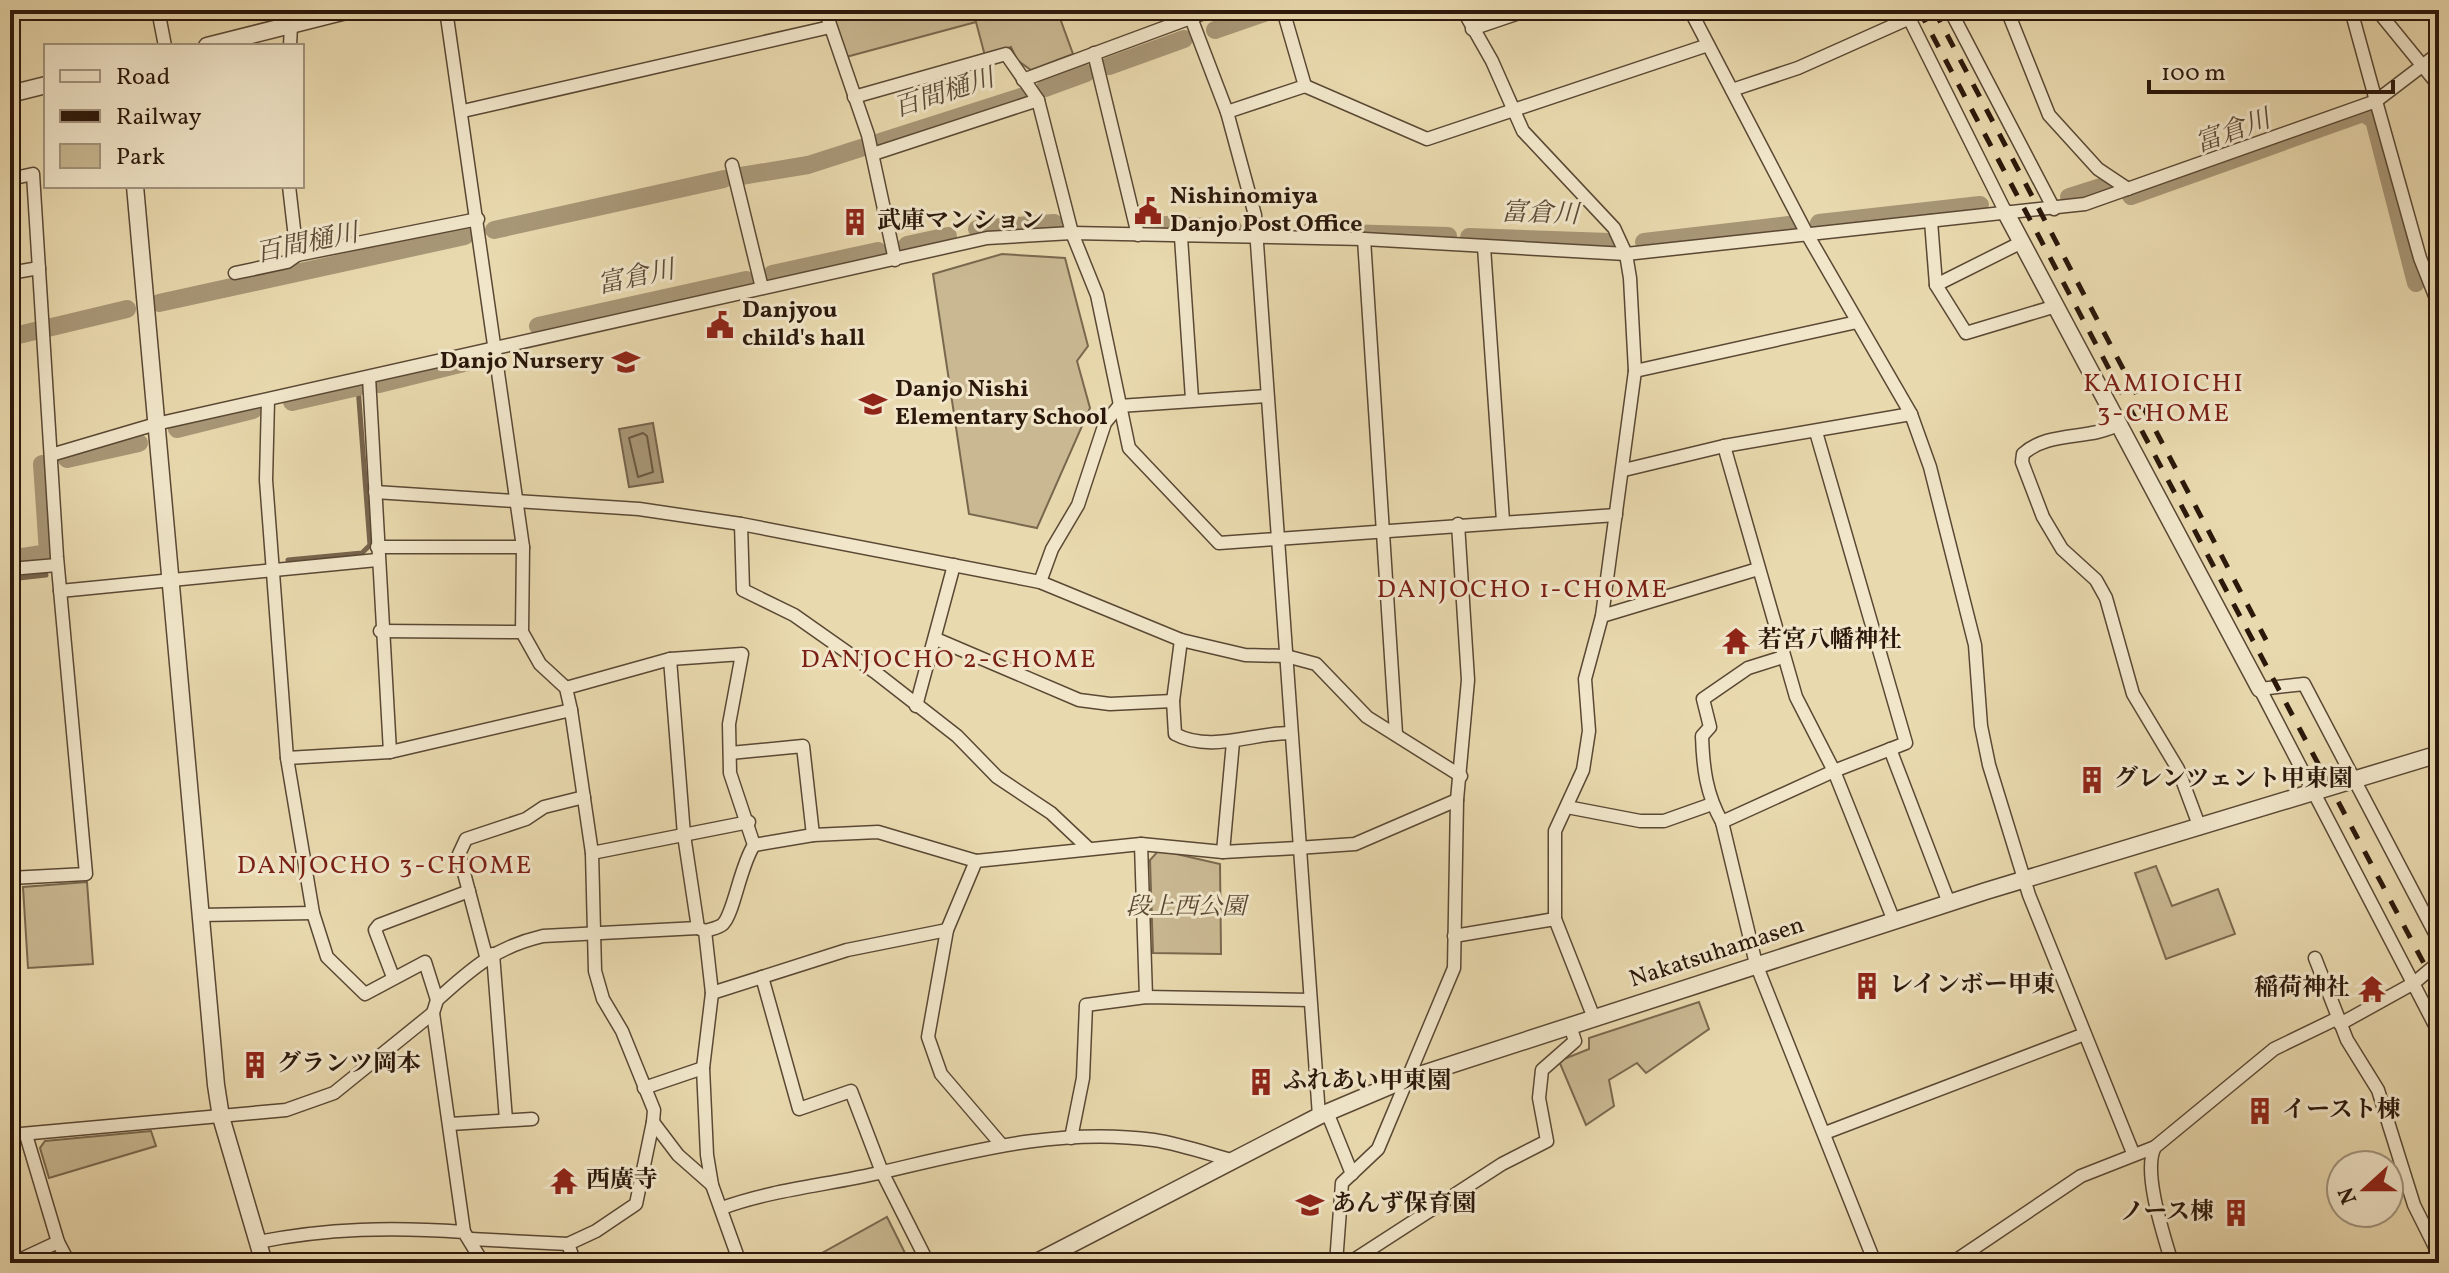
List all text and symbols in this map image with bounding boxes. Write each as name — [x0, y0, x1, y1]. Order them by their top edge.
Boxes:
legend — [44, 44, 304, 188]
scale bar — [2149, 44, 2393, 94]
text: 100 m — [2161, 57, 2226, 91]
water label: 百間樋川 — [889, 60, 1002, 127]
text: Road — [116, 61, 170, 95]
text: Railway — [116, 101, 202, 135]
water label: 富倉川 — [2190, 101, 2279, 162]
text: Park — [116, 141, 165, 175]
place label: Nishinomiya Danjo Post Office — [1170, 180, 1362, 242]
water label: 富倉川 — [1500, 195, 1583, 233]
public building icon: Nishinomiya Danjo Post Office — [1133, 196, 1163, 226]
place label: 武庫マンション — [877, 205, 1044, 239]
building icon: 武庫マンション — [840, 207, 870, 237]
water label: 百間樋川 — [252, 215, 365, 272]
water label: 富倉川 — [594, 252, 681, 304]
place label: Danjyou child's hall — [742, 294, 865, 356]
public building icon: Danjyou child's hall — [705, 310, 735, 340]
place label: Danjo Nursery — [440, 345, 605, 379]
school or university icon: Danjo Nursery — [611, 347, 641, 377]
district label: KAMIOICHI 3-CHOME — [2083, 366, 2245, 432]
place label: Danjo Nishi Elementary School — [895, 373, 1108, 435]
school or university icon: Danjo Nishi Elementary School — [858, 389, 888, 419]
district label: DANJOCHO 1-CHOME — [1377, 572, 1669, 608]
place label: 若宮八幡神社 — [1758, 624, 1902, 658]
temple icon: 若宮八幡神社 — [1721, 626, 1751, 656]
district label: DANJOCHO 2-CHOME — [800, 642, 1098, 678]
place label: グレンツェント甲東園 — [2114, 763, 2352, 797]
building icon: グレンツェント甲東園 — [2077, 765, 2107, 795]
district label: DANJOCHO 3-CHOME — [237, 848, 533, 884]
park label: 段上西公園 — [1126, 891, 1250, 925]
street label: Nakatsuhamasen — [1625, 909, 1809, 997]
place label: レインボー甲東 — [1889, 969, 2056, 1003]
building icon: レインボー甲東 — [1852, 971, 1882, 1001]
place label: 稲荷神社 — [2254, 972, 2350, 1006]
temple icon: 稲荷神社 — [2357, 974, 2387, 1004]
place label: グランツ岡本 — [277, 1048, 421, 1082]
building icon: グランツ岡本 — [240, 1050, 270, 1080]
place label: ふれあい甲東園 — [1283, 1065, 1451, 1099]
building icon: ふれあい甲東園 — [1246, 1067, 1276, 1097]
place label: イースト棟 — [2282, 1094, 2401, 1128]
building icon: イースト棟 — [2245, 1096, 2275, 1126]
north arrow — [2325, 1149, 2405, 1229]
place label: 西廣寺 — [586, 1164, 658, 1198]
temple icon: 西廣寺 — [549, 1166, 579, 1196]
text: N — [2331, 1182, 2366, 1208]
place label: あんず保育園 — [1332, 1188, 1476, 1222]
school or university icon: あんず保育園 — [1295, 1190, 1325, 1220]
place label: ノース棟 — [2120, 1196, 2214, 1230]
building icon: ノース棟 — [2221, 1198, 2251, 1228]

